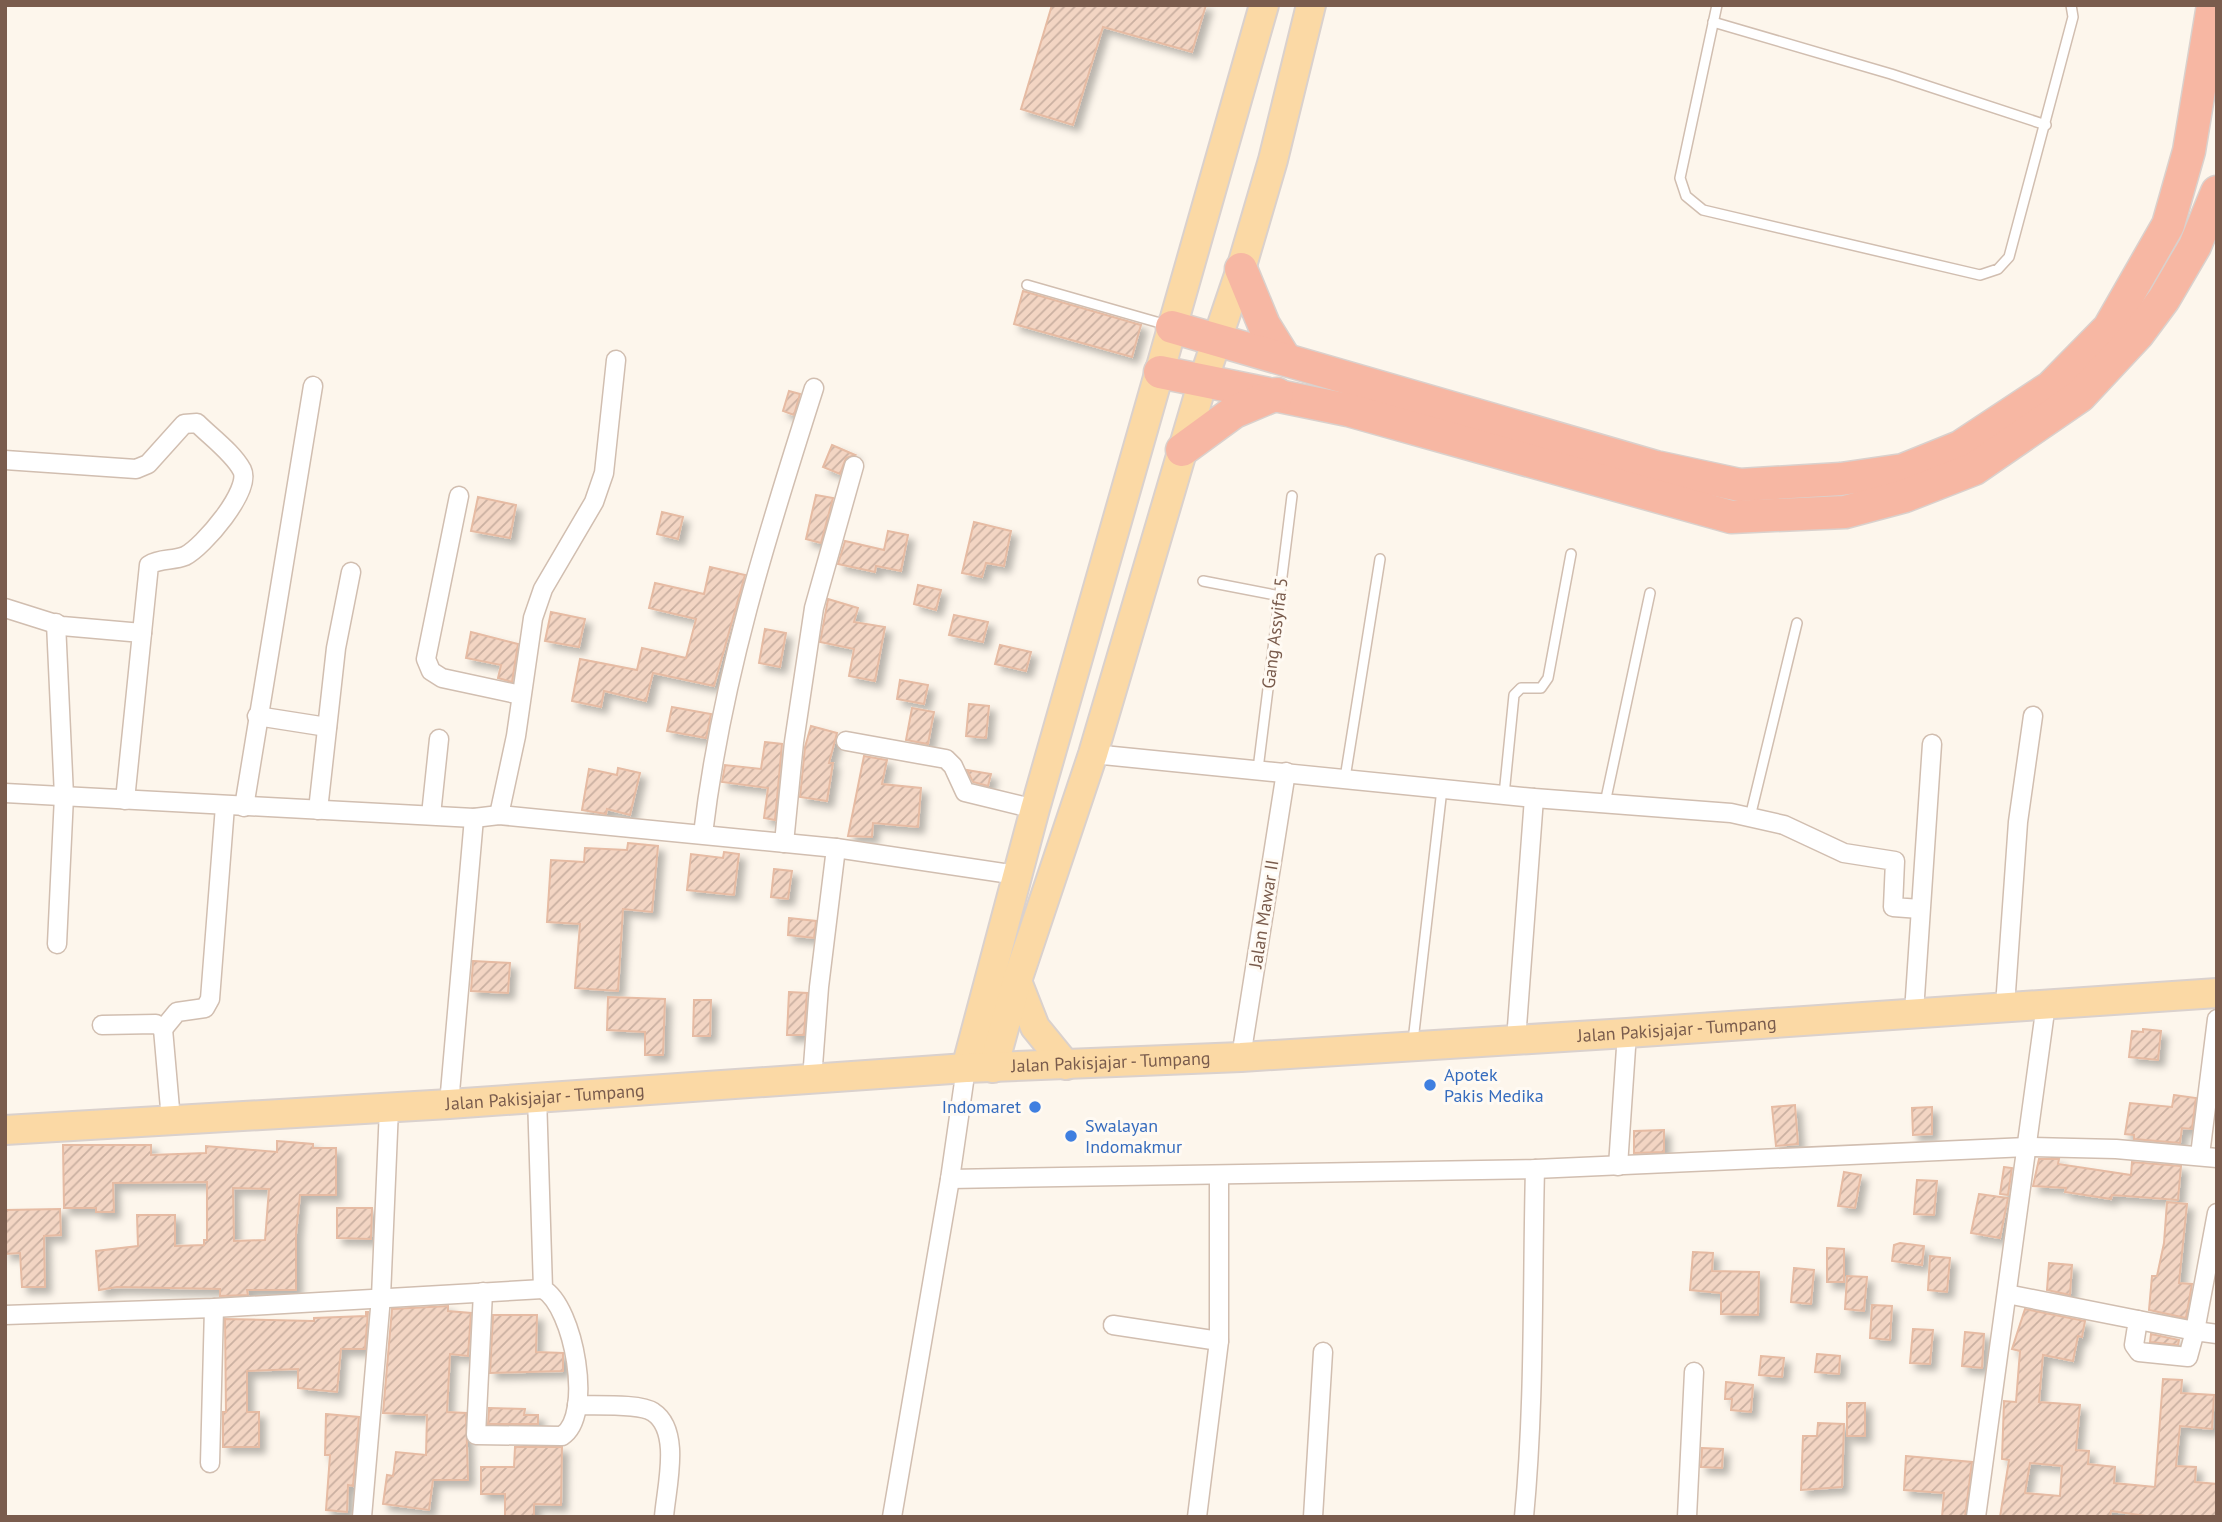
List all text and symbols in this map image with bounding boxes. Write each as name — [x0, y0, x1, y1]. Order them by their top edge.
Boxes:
street label: Gang Assyifa 5 — [1256, 576, 1293, 690]
street label: Jalan Mawar II — [1243, 858, 1283, 971]
street label: Jalan Pakisjajar - Tumpang — [1576, 1011, 1777, 1047]
street label: Jalan Pakisjajar - Tumpang — [1010, 1046, 1211, 1077]
place label: Apotek Pakis Medika — [1444, 1063, 1544, 1107]
marker: Apotek Pakis Medika — [1422, 1077, 1438, 1093]
street label: Jalan Pakisjajar - Tumpang — [444, 1078, 645, 1115]
place label: Indomaret — [942, 1095, 1021, 1118]
marker: Indomaret — [1027, 1099, 1043, 1115]
place label: Swalayan Indomakmur — [1085, 1114, 1182, 1158]
marker: Swalayan Indomakmur — [1063, 1128, 1079, 1144]

